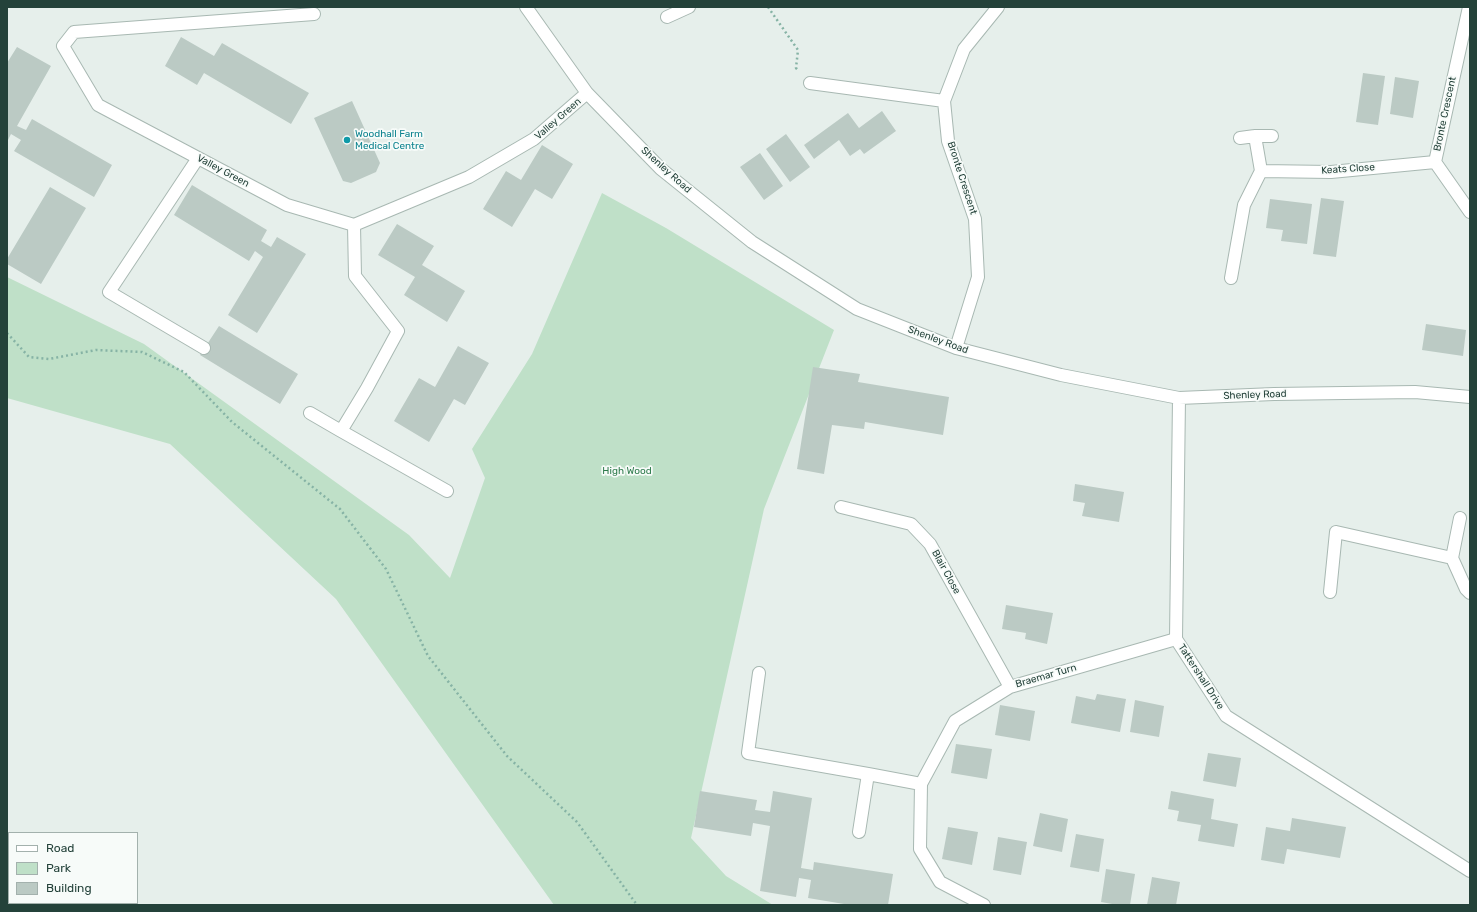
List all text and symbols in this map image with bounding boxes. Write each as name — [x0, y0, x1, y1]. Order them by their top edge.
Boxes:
street label: Bronte Crescent — [1431, 76, 1459, 152]
street label: Valley Green — [532, 96, 584, 142]
place label: Woodhall Farm Medical Centre — [355, 128, 424, 152]
marker: Woodhall Farm Medical Centre — [342, 135, 352, 145]
street label: Bronte Crescent — [945, 140, 979, 216]
street label: Shenley Road — [638, 144, 694, 196]
street label: Valley Green — [195, 152, 251, 190]
street label: Keats Close — [1321, 161, 1375, 177]
street label: Shenley Road — [906, 324, 970, 356]
street label: Shenley Road — [1223, 388, 1287, 402]
park label: High Wood — [602, 465, 652, 477]
street label: Blair Close — [929, 548, 963, 596]
street label: Tattershall Drive — [1175, 642, 1227, 712]
street label: Braemar Turn — [1014, 662, 1078, 690]
legend — [8, 832, 138, 904]
text: Road — [46, 841, 74, 855]
text: Park — [46, 861, 71, 875]
text: Building — [46, 881, 92, 895]

